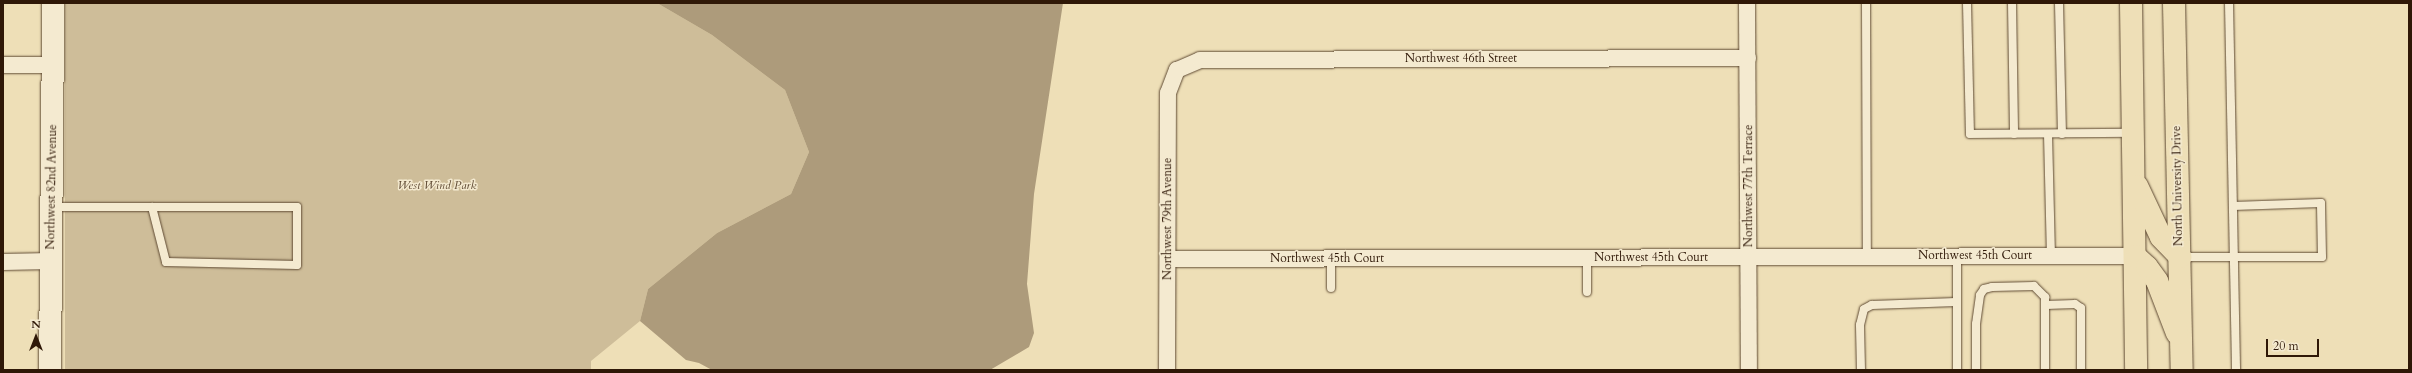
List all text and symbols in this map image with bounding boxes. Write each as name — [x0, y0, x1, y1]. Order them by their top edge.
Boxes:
street label: Northwest 46th Street — [1405, 52, 1517, 66]
street label: Northwest 82nd Avenue — [44, 124, 60, 250]
street label: Northwest 77th Terrace — [1742, 125, 1756, 247]
street label: North University Drive — [2170, 126, 2186, 246]
street label: Northwest 79th Avenue — [1161, 158, 1175, 280]
park label: West Wind Park — [398, 179, 476, 193]
street label: Northwest 45th Court — [1918, 249, 2032, 263]
street label: Northwest 45th Court — [1594, 251, 1708, 265]
street label: Northwest 45th Court — [1270, 252, 1384, 266]
north arrow — [16, 317, 56, 357]
text: N — [31, 317, 41, 332]
scale bar — [2268, 331, 2321, 357]
text: 20 m — [2273, 338, 2299, 354]

